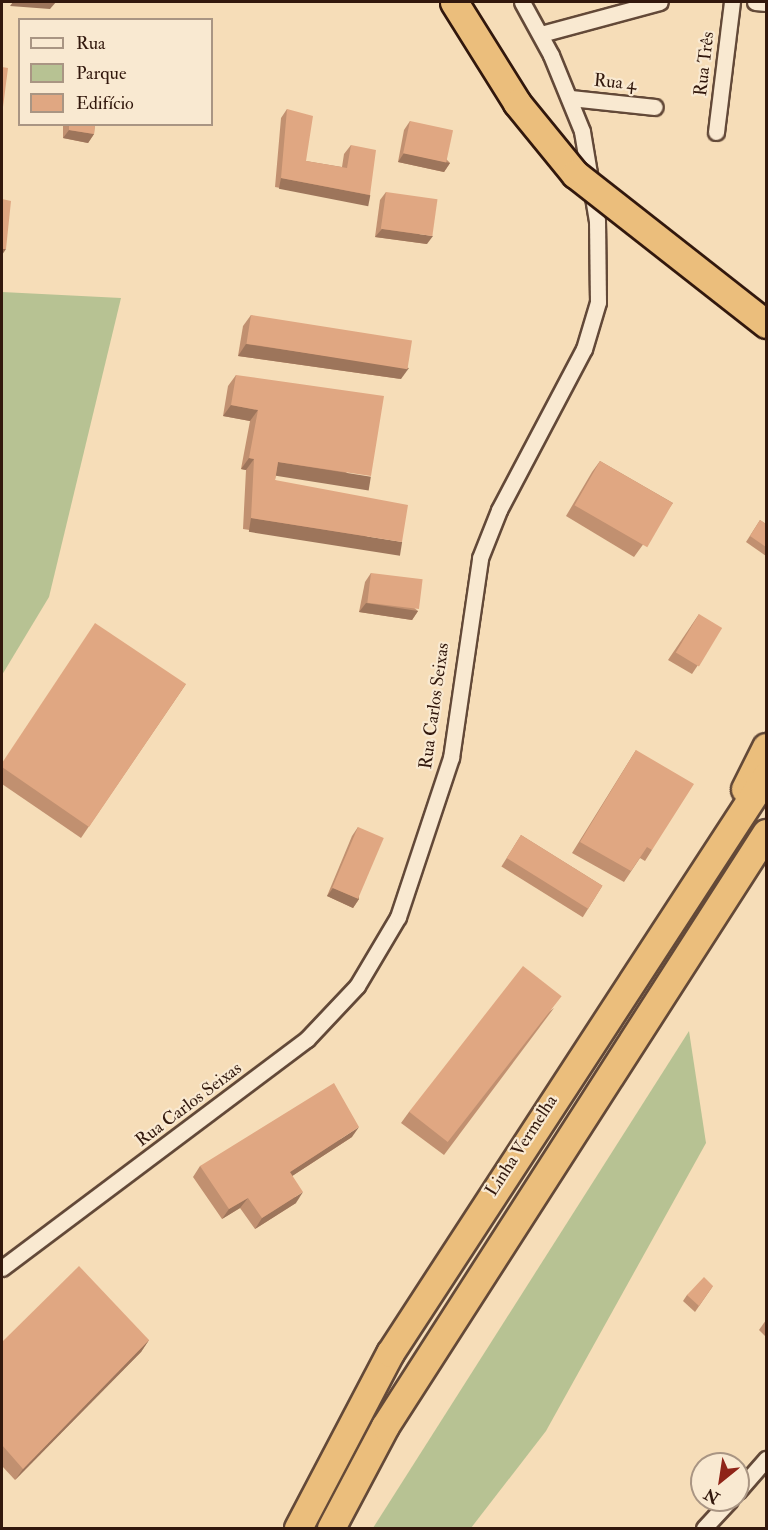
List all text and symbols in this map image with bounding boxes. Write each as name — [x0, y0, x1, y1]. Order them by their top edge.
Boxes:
legend — [18, 18, 213, 126]
street label: Rua Três — [690, 30, 720, 98]
text: Rua — [76, 32, 105, 55]
text: Parque — [76, 62, 126, 85]
street label: Rua 4 — [593, 70, 637, 96]
text: Edifício — [76, 92, 134, 115]
street label: Rua Carlos Seixas — [415, 641, 455, 771]
street label: Rua Carlos Seixas — [132, 1058, 246, 1152]
street label: Linha Vermelha — [481, 1091, 563, 1201]
north arrow — [690, 1452, 750, 1512]
text: N — [701, 1484, 723, 1508]

